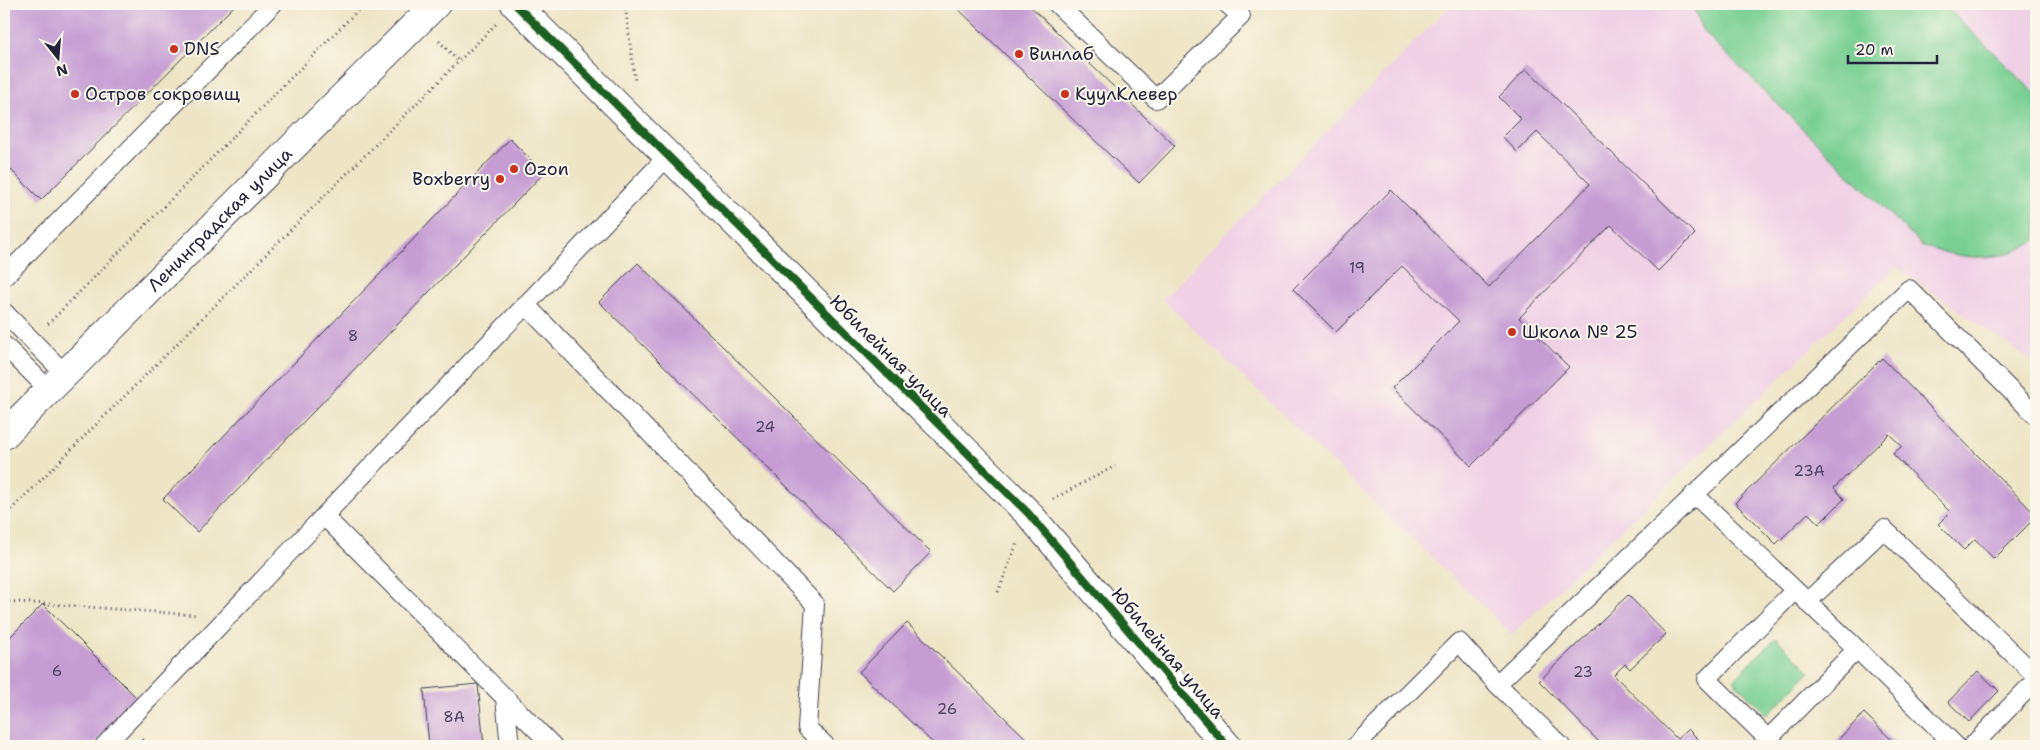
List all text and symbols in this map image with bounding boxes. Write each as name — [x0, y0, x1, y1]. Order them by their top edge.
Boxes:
north arrow — [32, 32, 82, 82]
scale bar — [1848, 32, 1936, 64]
place label: DNS — [184, 37, 219, 61]
text: 20 m — [1855, 40, 1894, 60]
place label: Винлаб — [1029, 42, 1094, 66]
marker: DNS — [168, 43, 180, 55]
marker: Винлаб — [1013, 48, 1025, 60]
text: N — [54, 60, 70, 81]
place label: Остров сокровищ — [85, 82, 240, 106]
place label: КуулКлевер — [1075, 82, 1178, 106]
marker: Остров сокровищ — [69, 88, 81, 100]
marker: КуулКлевер — [1059, 88, 1071, 100]
street label: Ленинградская улица — [142, 142, 297, 297]
place label: Ozon — [524, 157, 569, 181]
marker: Ozon — [508, 163, 520, 175]
place label: Boxberry — [412, 167, 490, 191]
marker: Boxberry — [494, 173, 506, 185]
house number: 19 — [1349, 258, 1365, 278]
street label: Юбилейная улица — [825, 290, 957, 422]
place label: Школа № 25 — [1522, 320, 1638, 344]
house number: 8 — [348, 326, 358, 346]
marker: Школа № 25 — [1506, 326, 1518, 338]
house number: 24 — [755, 417, 775, 437]
house number: 23А — [1793, 461, 1825, 481]
street label: Юбилейная улица — [1106, 583, 1230, 723]
house number: 6 — [52, 661, 62, 681]
house number: 23 — [1573, 662, 1593, 682]
house number: 26 — [937, 699, 957, 719]
house number: 8А — [443, 707, 465, 727]

